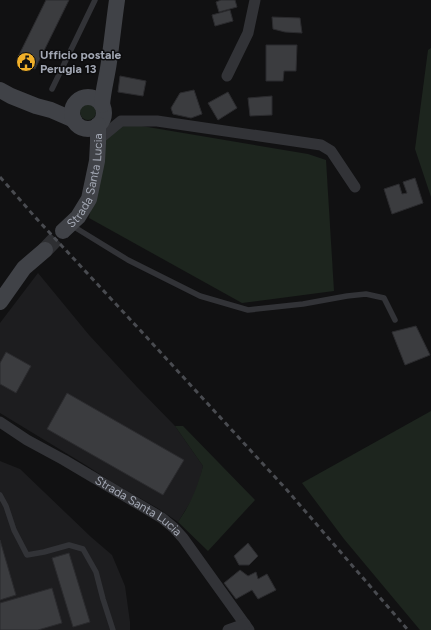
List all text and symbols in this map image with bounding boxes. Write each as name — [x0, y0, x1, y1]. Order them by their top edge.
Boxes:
place label: Ufficio postale Perugia 13 — [40, 48, 121, 76]
public building icon: Ufficio postale Perugia 13 — [15, 51, 37, 73]
street label: Strada Santa Lucia — [64, 133, 105, 231]
street label: Strada Santa Lucia — [93, 473, 185, 539]

